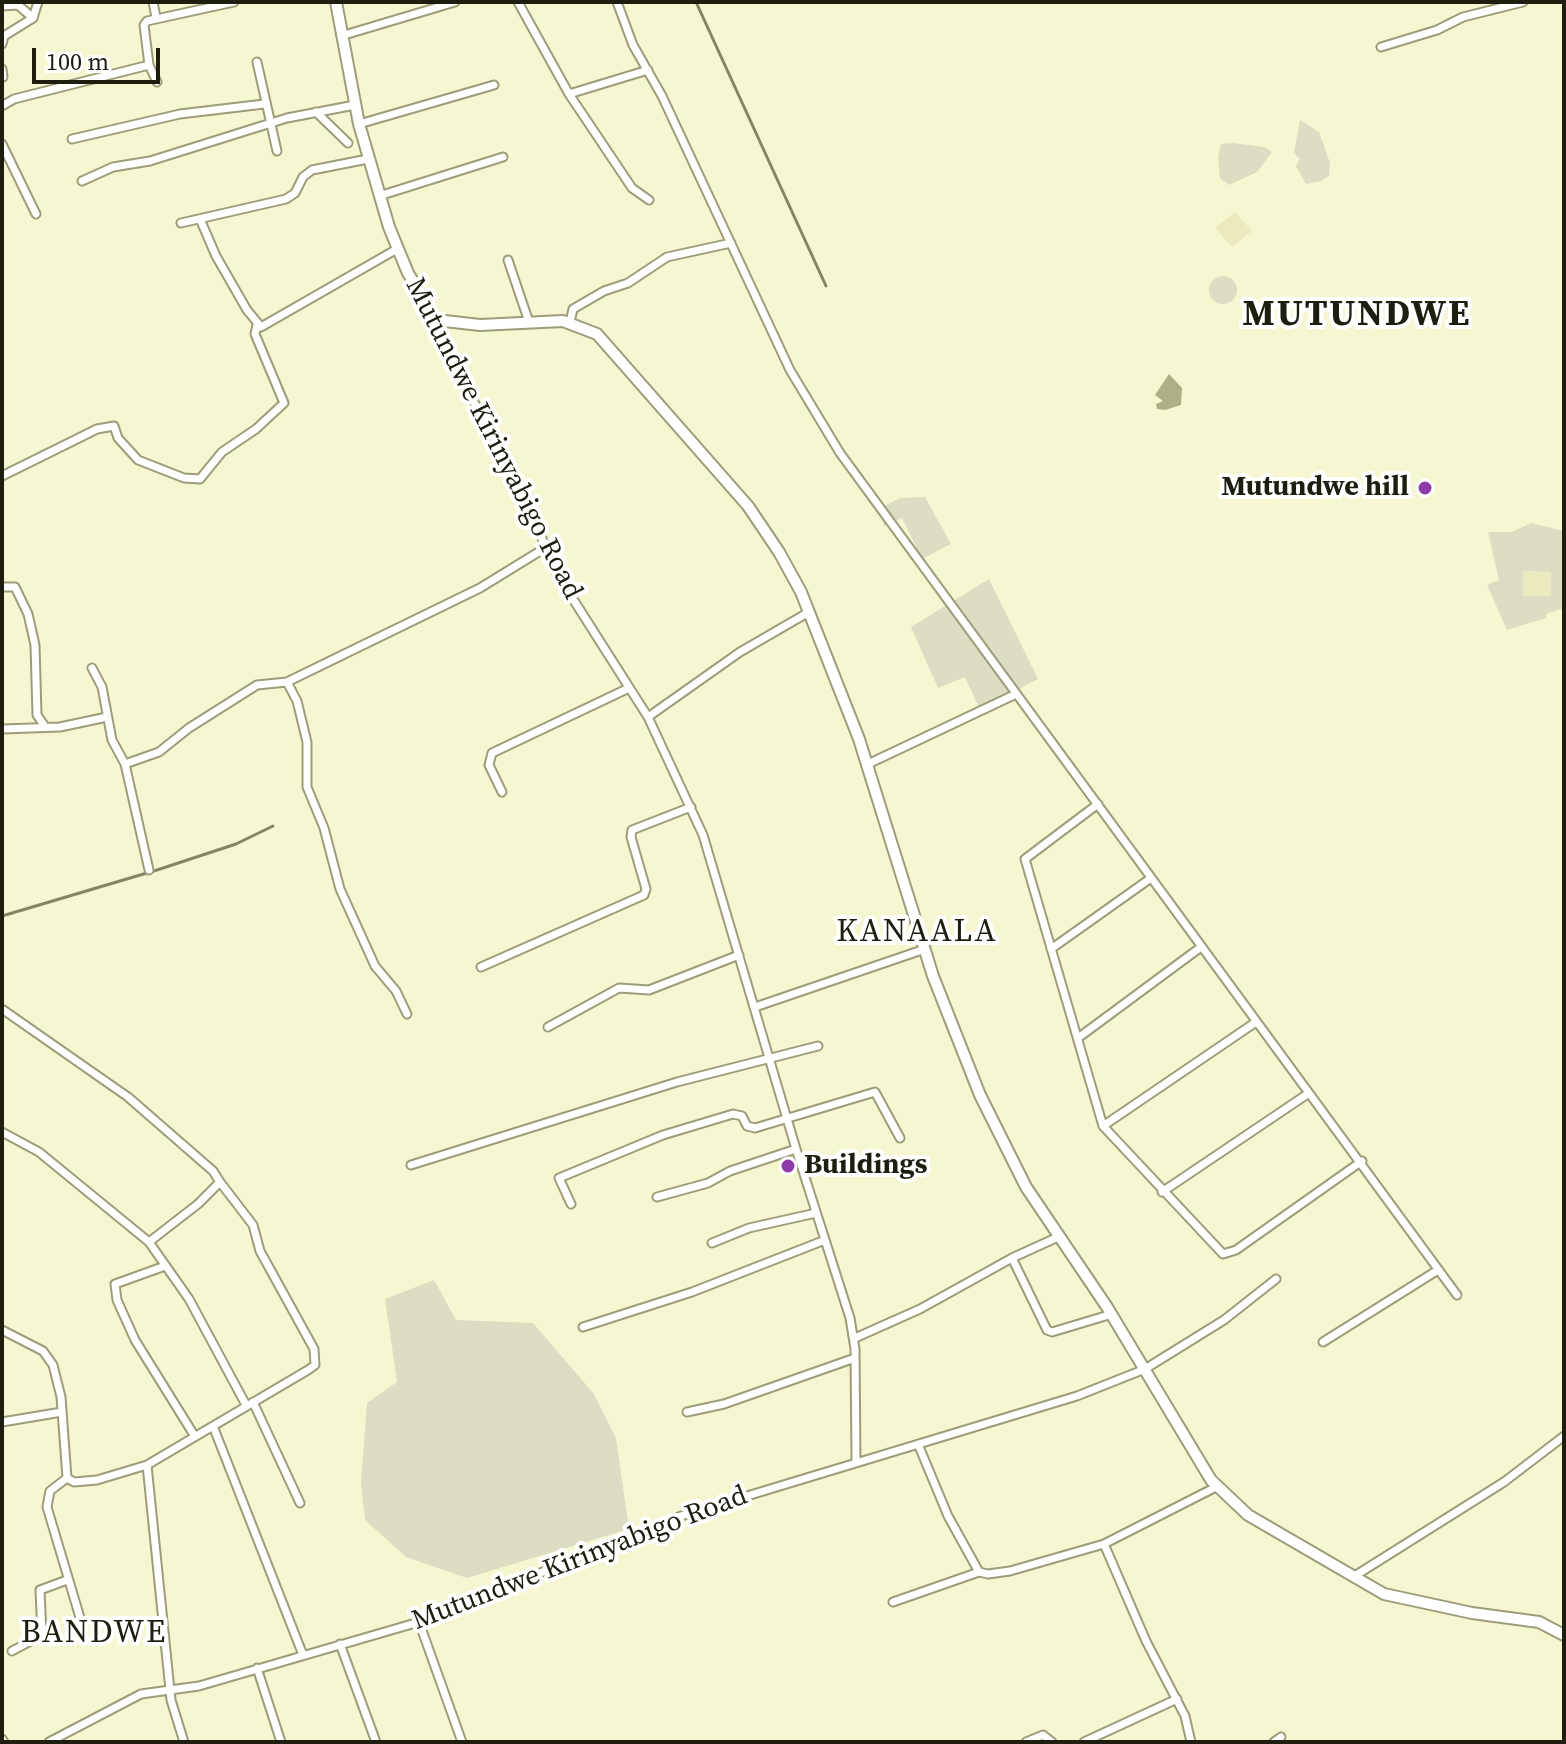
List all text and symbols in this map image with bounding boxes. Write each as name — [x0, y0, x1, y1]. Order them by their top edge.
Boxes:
scale bar — [36, 32, 164, 82]
text: 100 m — [46, 45, 109, 78]
street label: Mutundwe Kirinyabigo Road — [397, 273, 589, 605]
district label: MUTUNDWE — [1242, 294, 1472, 338]
place label: Mutundwe hill — [1221, 471, 1409, 505]
marker: Mutundwe hill — [1416, 479, 1434, 497]
district label: KANAALA — [836, 914, 998, 952]
place label: Buildings — [804, 1149, 927, 1183]
marker: Buildings — [779, 1157, 797, 1175]
street label: Mutundwe Kirinyabigo Road — [408, 1479, 752, 1639]
district label: BANDWE — [21, 1615, 167, 1653]

